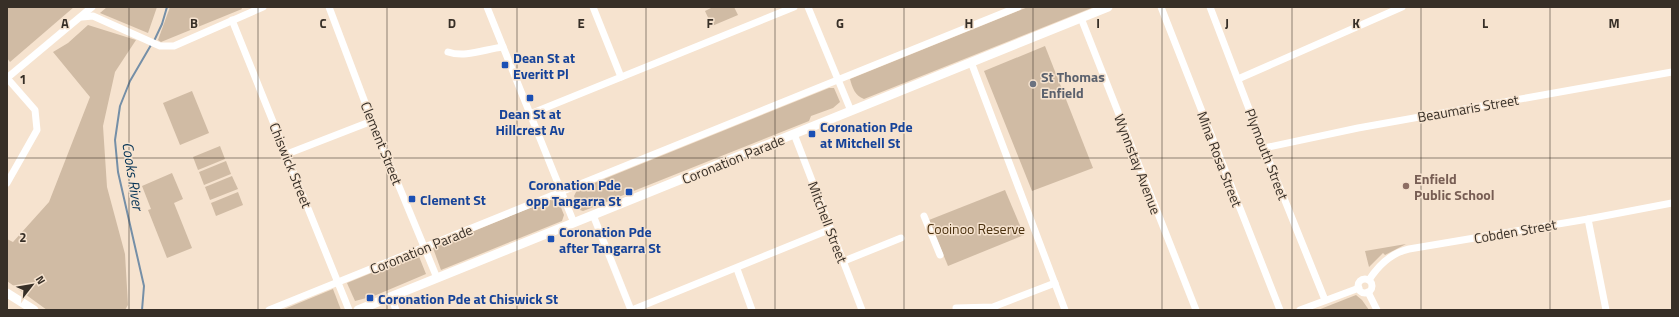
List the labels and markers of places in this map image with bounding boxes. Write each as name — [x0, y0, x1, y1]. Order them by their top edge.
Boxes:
place label: Dean St at Everitt Pl — [513, 47, 575, 84]
marker: Dean St at Everitt Pl — [500, 60, 510, 70]
place label: St Thomas Enfield — [1041, 66, 1105, 103]
marker: St Thomas Enfield — [1028, 79, 1038, 89]
marker: Dean St at Hillcrest Av — [525, 93, 535, 103]
place label: Dean St at Hillcrest Av — [495, 103, 565, 140]
place label: Coronation Pde at Mitchell St — [820, 116, 913, 153]
marker: Coronation Pde at Mitchell St — [807, 129, 817, 139]
place label: Enfield Public School — [1414, 168, 1495, 205]
place label: Coronation Pde opp Tangarra St — [526, 174, 621, 211]
marker: Enfield Public School — [1401, 181, 1411, 191]
marker: Coronation Pde opp Tangarra St — [624, 187, 634, 197]
place label: Clement St — [420, 189, 486, 210]
marker: Clement St — [407, 194, 417, 204]
place label: Coronation Pde after Tangarra St — [559, 221, 661, 258]
marker: Coronation Pde after Tangarra St — [546, 234, 556, 244]
place label: Coronation Pde at Chiswick St — [378, 288, 558, 309]
marker: Coronation Pde at Chiswick St — [365, 293, 375, 303]

